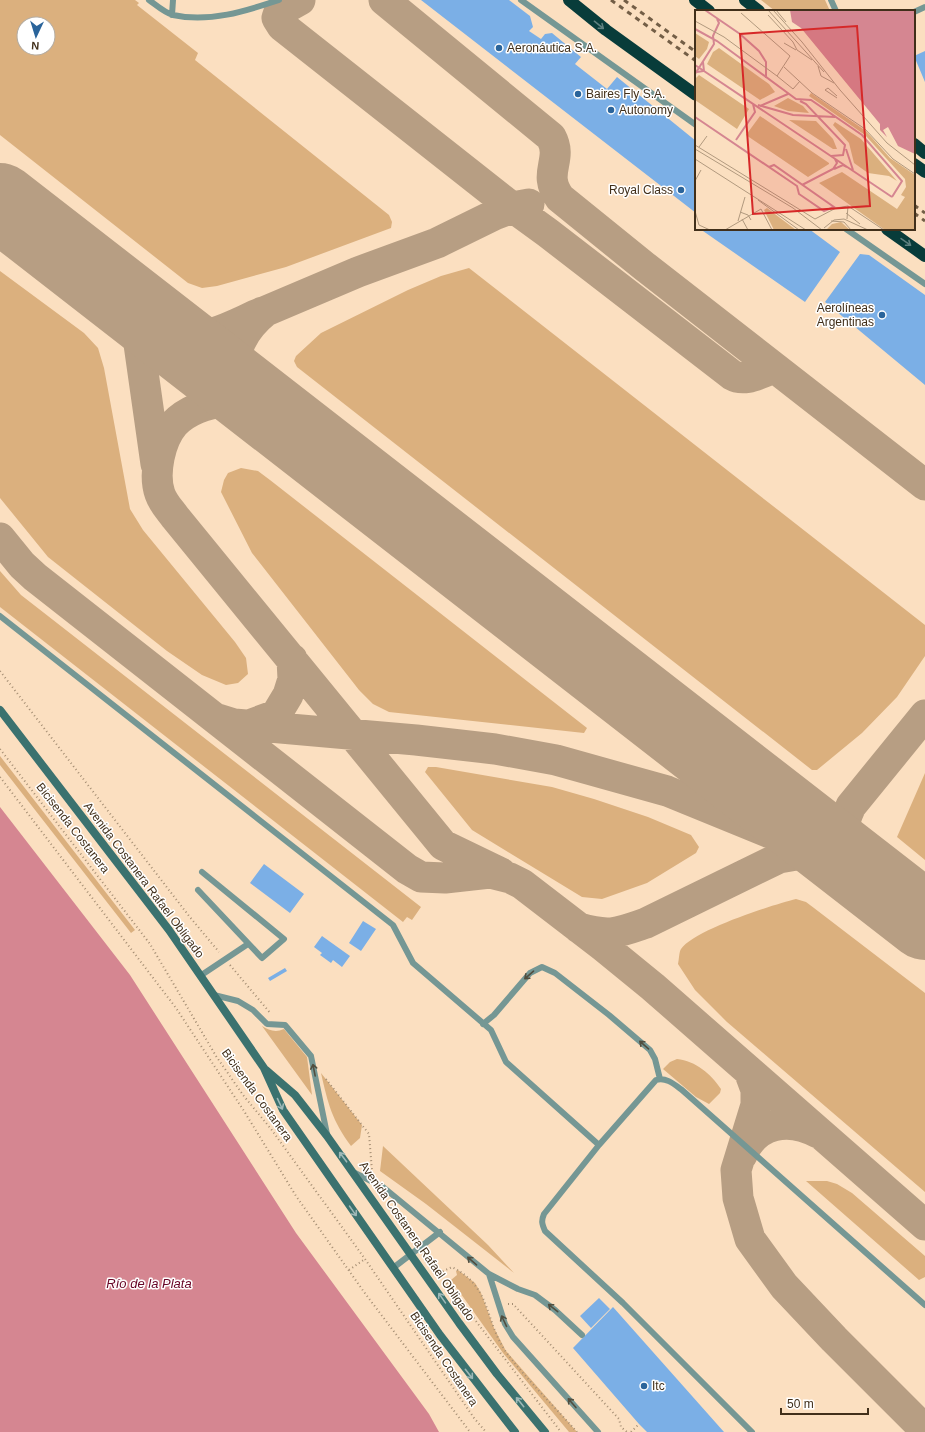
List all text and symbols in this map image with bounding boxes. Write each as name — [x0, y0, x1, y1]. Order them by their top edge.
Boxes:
inset map — [695, 10, 915, 230]
north arrow — [16, 16, 56, 56]
one-way arrow — [594, 20, 605, 29]
text: N — [31, 40, 40, 52]
place label: Aeronáutica S.A. — [507, 41, 597, 55]
marker: Aeronáutica S.A. — [494, 43, 504, 53]
place label: Baires Fly S.A. — [586, 87, 665, 101]
marker: Baires Fly S.A. — [573, 89, 583, 99]
place label: Autonomy — [619, 103, 673, 117]
marker: Autonomy — [606, 105, 616, 115]
place label: Royal Class — [609, 183, 673, 197]
marker: Royal Class — [676, 185, 686, 195]
one-way arrow — [900, 238, 911, 246]
place label: Aerolíneas Argentinas — [817, 301, 874, 329]
marker: Aerolíneas Argentinas — [877, 310, 887, 320]
street label: Bicisenda Costanera — [33, 780, 113, 876]
street label: Avenida Costanera Rafael Obligado — [81, 799, 207, 961]
one-way arrow — [524, 971, 534, 980]
one-way arrow — [639, 1041, 649, 1050]
street label: Bicisenda Costanera — [219, 1046, 295, 1144]
one-way arrow — [309, 1064, 317, 1077]
one-way arrow — [277, 1097, 284, 1109]
one-way arrow — [339, 1152, 347, 1163]
street label: Avenida Costanera Rafael Obligado — [356, 1159, 478, 1324]
one-way arrow — [349, 1205, 357, 1216]
one-way arrow — [467, 1256, 478, 1265]
water label: Río de la Plata — [106, 1276, 192, 1291]
one-way arrow — [438, 1293, 446, 1304]
one-way arrow — [548, 1304, 559, 1313]
street label: Bicisenda Costanera — [407, 1309, 481, 1409]
one-way arrow — [500, 1316, 507, 1328]
one-way arrow — [465, 1369, 473, 1380]
place label: Itc — [652, 1379, 665, 1393]
marker: Itc — [639, 1381, 649, 1391]
scale bar — [781, 1390, 868, 1416]
one-way arrow — [516, 1396, 524, 1407]
text: 50 m — [787, 1397, 814, 1411]
one-way arrow — [567, 1398, 576, 1408]

